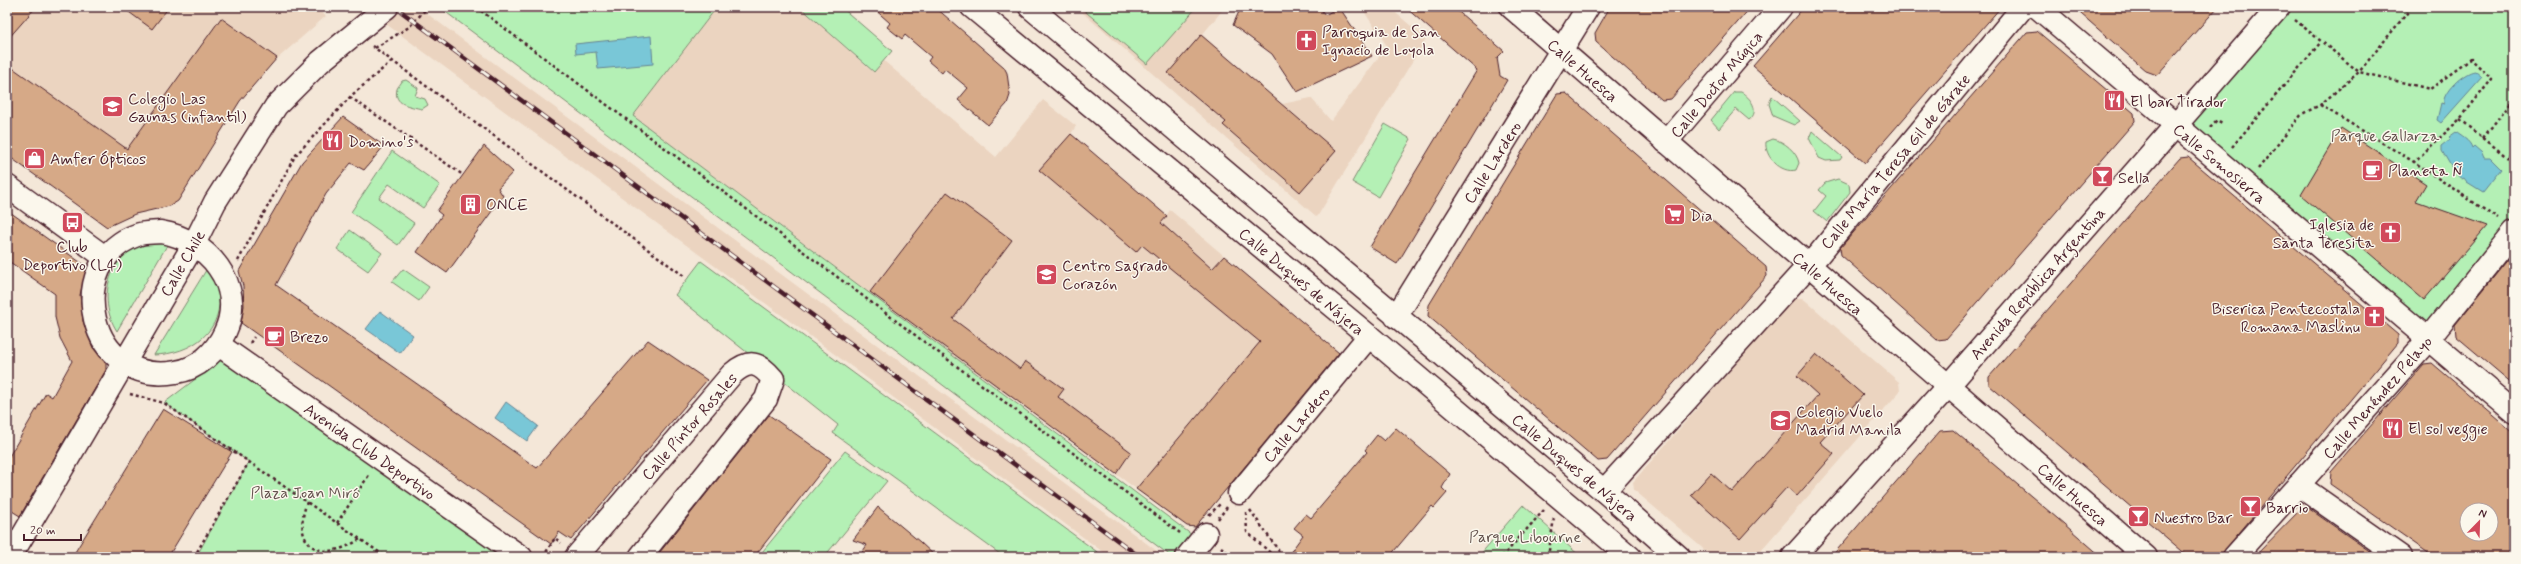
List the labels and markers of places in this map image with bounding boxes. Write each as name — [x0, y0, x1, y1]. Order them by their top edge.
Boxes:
place label: Parroquia de San Ignacio de Loyola — [1322, 22, 1440, 61]
church icon: Parroquia de San Ignacio de Loyola — [1294, 27, 1320, 53]
restaurant icon: El bar Tirador — [2101, 88, 2127, 114]
place label: Colegio Las Gaunas (infantil) — [128, 89, 247, 128]
place label: El bar Tirador — [2130, 92, 2227, 113]
school or university icon: Colegio Las Gaunas (infantil) — [99, 94, 125, 120]
restaurant icon: Domino's — [319, 128, 345, 154]
place label: Domino's — [348, 132, 414, 153]
shop icon: Amfer Ópticos — [22, 145, 48, 171]
place label: Amfer Ópticos — [50, 149, 146, 170]
cafe icon: Planeta Ñ — [2359, 157, 2385, 183]
place label: Planeta Ñ — [2388, 161, 2463, 182]
bar icon: Sella — [2089, 164, 2115, 190]
place label: Sella — [2118, 168, 2150, 189]
building icon: ONCE — [457, 191, 483, 217]
place label: ONCE — [486, 195, 528, 216]
supermarket icon: Dia — [1662, 202, 1688, 228]
place label: Dia — [1690, 206, 1713, 227]
bus stop icon: Club Deportivo (L4) — [59, 210, 85, 236]
place label: Iglesia de Santa Teresita — [2273, 215, 2374, 254]
church icon: Iglesia de Santa Teresita — [2377, 220, 2403, 246]
place label: Club Deportivo (L4) — [22, 237, 122, 276]
place label: Centro Sagrado Corazón — [1062, 256, 1168, 295]
school or university icon: Centro Sagrado Corazón — [1033, 261, 1059, 287]
place label: Biserica Pentecostala Romana Maslinu — [2212, 299, 2360, 338]
church icon: Biserica Pentecostala Romana Maslinu — [2362, 304, 2388, 330]
cafe icon: Brezo — [262, 323, 288, 349]
place label: Brezo — [290, 327, 328, 348]
place label: Colegio Vuelo Madrid Manila — [1796, 402, 1902, 441]
school or university icon: Colegio Vuelo Madrid Manila — [1768, 407, 1794, 433]
restaurant icon: El sol veggie — [2379, 415, 2405, 441]
place label: El sol veggie — [2408, 419, 2488, 441]
bar icon: Barrio — [2238, 494, 2264, 520]
place label: Barrio — [2266, 498, 2308, 519]
bar icon: Nuestro Bar — [2126, 504, 2152, 530]
place label: Nuestro Bar — [2154, 508, 2233, 529]

